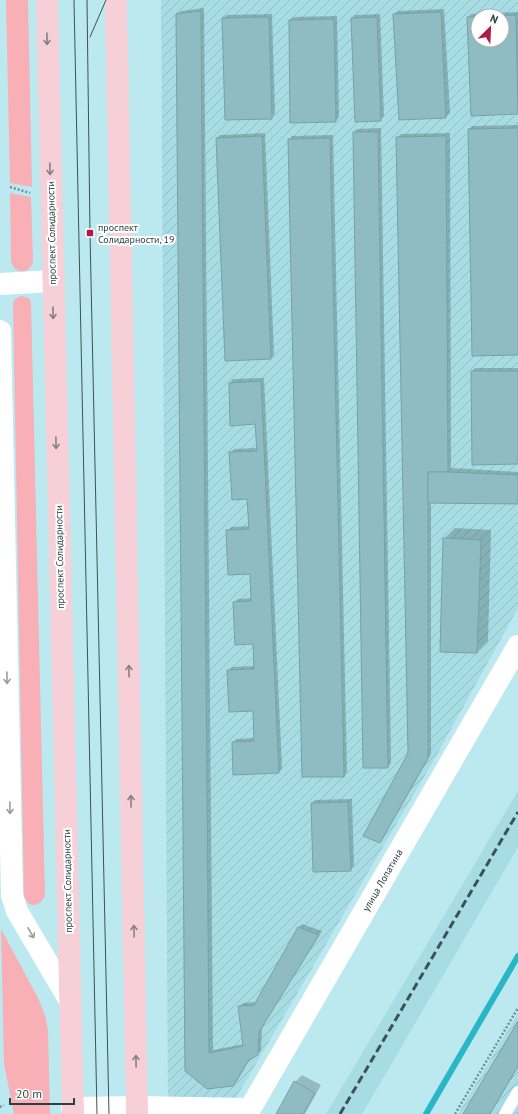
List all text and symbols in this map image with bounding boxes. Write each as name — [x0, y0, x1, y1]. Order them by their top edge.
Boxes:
north arrow — [470, 8, 510, 48]
text: N — [488, 11, 500, 27]
one-way arrow — [44, 32, 51, 45]
one-way arrow — [46, 162, 54, 175]
street label: проспект Солидарности — [44, 181, 59, 285]
place label: проспект Солидарности, 19 — [98, 221, 175, 246]
marker: проспект Солидарности, 19 — [85, 228, 95, 238]
one-way arrow — [49, 306, 57, 319]
one-way arrow — [52, 436, 60, 449]
street label: проспект Солидарности — [52, 505, 67, 609]
one-way arrow — [125, 665, 133, 678]
one-way arrow — [3, 671, 11, 684]
one-way arrow — [127, 795, 135, 808]
one-way arrow — [6, 801, 14, 814]
street label: проспект Солидарности — [60, 829, 75, 933]
street label: улица Лопатина — [359, 847, 406, 914]
one-way arrow — [130, 925, 138, 938]
one-way arrow — [27, 927, 35, 939]
one-way arrow — [132, 1055, 140, 1068]
scale bar — [10, 1080, 74, 1106]
text: 20 m — [16, 1086, 42, 1101]

